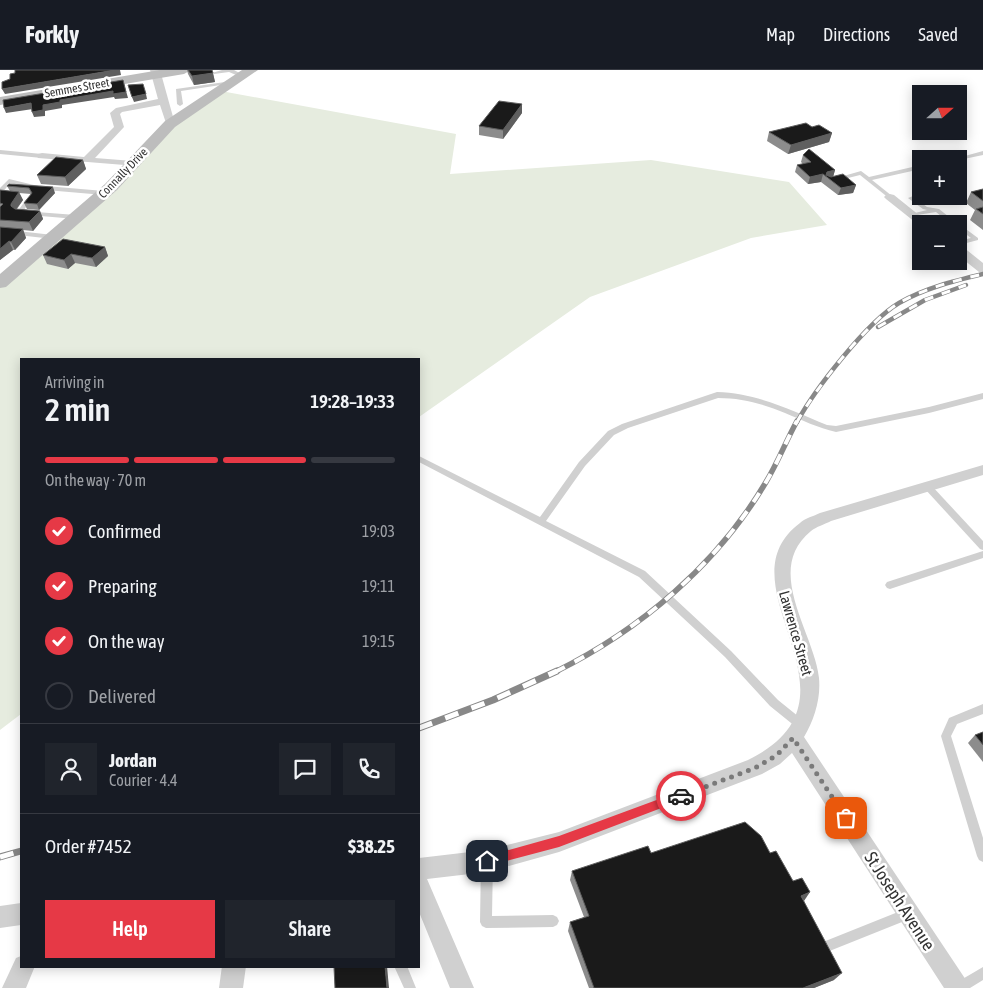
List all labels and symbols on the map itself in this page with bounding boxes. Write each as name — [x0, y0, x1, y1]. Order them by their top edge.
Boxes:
street label: Semmes Street — [44, 75, 111, 101]
north arrow — [912, 85, 968, 140]
street label: Connally Drive — [96, 145, 150, 201]
street label: Lawrence Street — [776, 589, 816, 677]
courier — [656, 771, 706, 821]
pin — [825, 797, 867, 839]
pin — [466, 840, 508, 882]
street label: St Joseph Avenue — [860, 848, 940, 954]

